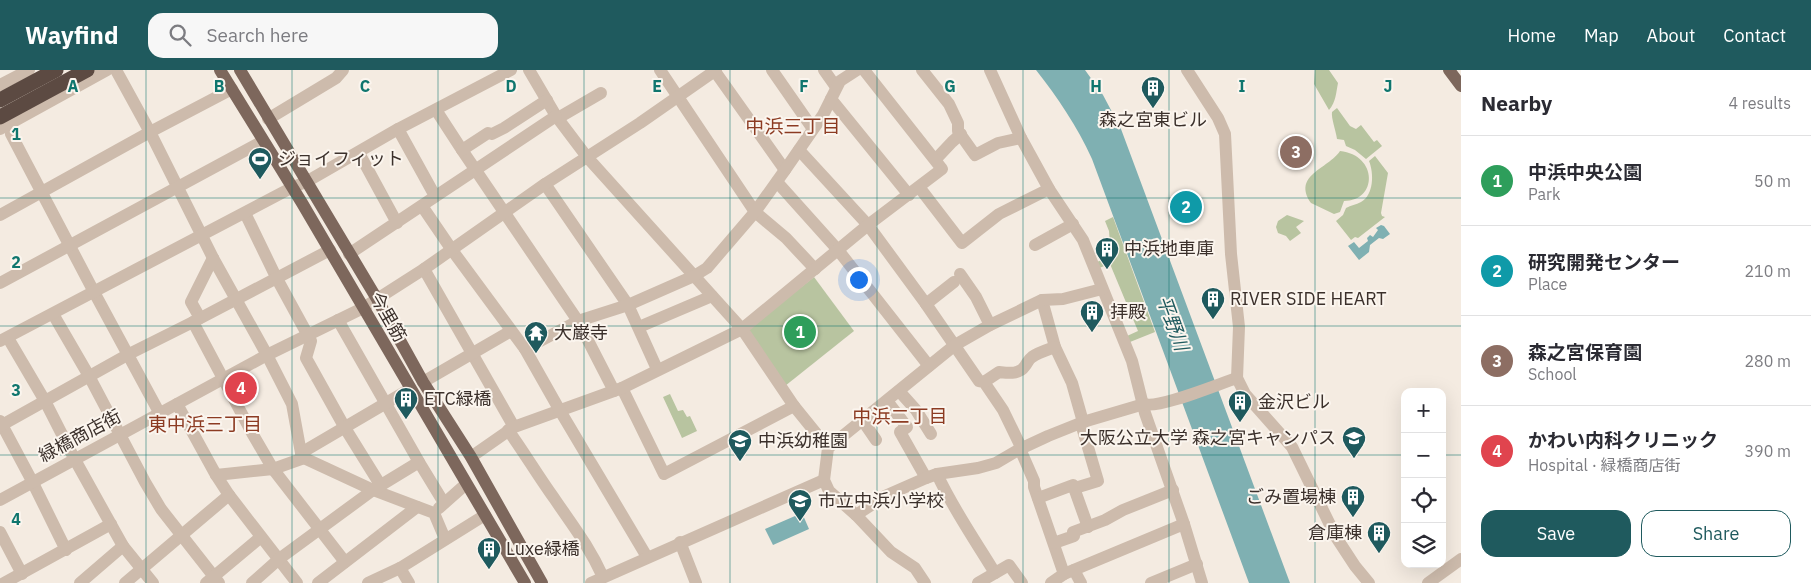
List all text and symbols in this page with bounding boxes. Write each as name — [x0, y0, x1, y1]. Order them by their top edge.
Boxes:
search box — [148, 13, 498, 58]
text: Wayfind — [25, 19, 118, 51]
icon: search — [166, 21, 194, 49]
text: Search here — [206, 23, 308, 47]
text: Home — [1508, 24, 1556, 47]
text: Map — [1584, 24, 1619, 47]
text: About — [1647, 24, 1695, 47]
text: Contact — [1723, 24, 1786, 47]
building icon: 森之宮東ビル — [1140, 75, 1166, 109]
text: A — [68, 76, 79, 96]
text: B — [214, 76, 225, 96]
text: C — [360, 76, 370, 96]
text: D — [505, 76, 517, 96]
text: E — [652, 76, 662, 96]
text: F — [799, 76, 809, 96]
text: G — [944, 76, 956, 96]
text: H — [1090, 76, 1102, 96]
text: I — [1239, 76, 1246, 96]
text: J — [1384, 76, 1392, 96]
text: Nearby — [1481, 89, 1552, 117]
text: 4 results — [1728, 93, 1791, 113]
place label: 森之宮東ビル — [1099, 108, 1207, 131]
district label: 中浜三丁目 — [745, 114, 841, 138]
text: 1 — [11, 124, 21, 144]
pin: 3 — [1280, 133, 1312, 171]
sports icon: ジョイフィット — [247, 146, 273, 180]
place label: ジョイフィット — [278, 147, 404, 170]
text: 中浜中央公園 — [1528, 160, 1642, 184]
text: 1 — [1492, 171, 1502, 191]
text: 50 m — [1754, 171, 1791, 191]
text: Park — [1528, 184, 1560, 204]
pin: 2 — [1170, 188, 1202, 226]
building icon: 中浜地車庫 — [1094, 236, 1120, 270]
place label: 中浜地車庫 — [1124, 237, 1214, 260]
text: 研究開発センター — [1528, 250, 1680, 274]
text: 2 — [11, 252, 21, 272]
text: 2 — [1492, 261, 1502, 281]
text: 210 m — [1744, 261, 1791, 281]
your location — [846, 267, 872, 293]
text: Place — [1528, 274, 1567, 294]
building icon: RIVER SIDE HEART — [1200, 286, 1226, 320]
place label: RIVER SIDE HEART — [1230, 287, 1387, 310]
street label: 今里筋 — [365, 288, 412, 346]
water label: 平野川 — [1152, 292, 1195, 356]
building icon: 拝殿 — [1079, 299, 1105, 333]
place label: 拝殿 — [1110, 300, 1146, 323]
pin: 1 — [784, 313, 816, 351]
temple icon: 大巌寺 — [523, 320, 549, 354]
place label: 大巌寺 — [554, 321, 608, 344]
text: 森之宮保育園 — [1528, 340, 1642, 364]
text: 3 — [1492, 351, 1502, 371]
text: 280 m — [1744, 351, 1791, 371]
text: School — [1528, 364, 1577, 384]
pin: 4 — [225, 369, 257, 407]
text: 3 — [11, 380, 21, 400]
building icon: ETC緑橋 — [393, 386, 419, 420]
place label: ETC緑橋 — [424, 387, 492, 410]
map controls — [1401, 388, 1446, 568]
button: + — [1401, 388, 1446, 433]
building icon: 金沢ビル — [1227, 389, 1253, 423]
place label: 金沢ビル — [1258, 390, 1330, 413]
street label: 緑橋商店街 — [35, 404, 125, 467]
district label: 中浜二丁目 — [852, 404, 948, 428]
district label: 東中浜三丁目 — [148, 412, 262, 436]
school or university icon: 大阪公立大学 森之宮キャンパス — [1341, 425, 1367, 459]
place label: 大阪公立大学 森之宮キャンパス — [1080, 426, 1336, 449]
school or university icon: 中浜幼稚園 — [727, 428, 753, 462]
text: かわい内科クリニック — [1528, 428, 1718, 452]
place label: 中浜幼稚園 — [758, 429, 848, 452]
button: − — [1401, 433, 1446, 478]
text: 4 — [1492, 441, 1502, 461]
text: 390 m — [1744, 441, 1791, 461]
text: Hospital · 緑橋商店街 — [1528, 455, 1681, 475]
button: locate — [1401, 478, 1446, 523]
building icon: ごみ置場棟 — [1340, 484, 1366, 518]
place label: ごみ置場棟 — [1246, 485, 1336, 508]
school or university icon: 市立中浜小学校 — [787, 488, 813, 522]
place label: 市立中浜小学校 — [818, 489, 944, 512]
text: 4 — [11, 509, 21, 529]
button: Save — [1481, 510, 1631, 557]
button: Share — [1641, 510, 1791, 557]
building icon: 倉庫棟 — [1366, 520, 1392, 554]
place label: 倉庫棟 — [1308, 521, 1362, 544]
button: layers — [1401, 523, 1446, 568]
building icon: Luxe緑橋 — [476, 536, 502, 570]
place label: Luxe緑橋 — [506, 537, 580, 560]

